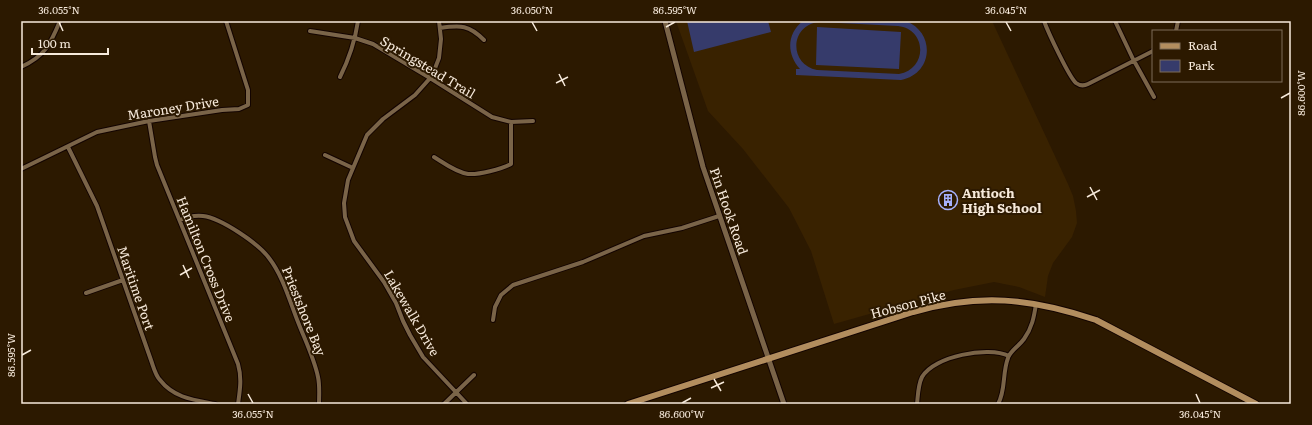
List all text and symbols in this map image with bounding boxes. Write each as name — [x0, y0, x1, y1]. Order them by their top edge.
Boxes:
text: 36.055°N — [38, 2, 80, 17]
text: 36.050°N — [511, 2, 553, 17]
text: 86.595°W — [653, 2, 697, 17]
text: 36.045°N — [985, 2, 1027, 17]
scale bar — [32, 30, 108, 56]
legend — [1152, 30, 1282, 82]
street label: Springstead Trail — [377, 31, 480, 103]
text: 100 m — [38, 34, 71, 52]
text: Road — [1188, 36, 1218, 54]
text: Park — [1188, 56, 1215, 74]
text: 86.600°W — [1293, 70, 1308, 116]
street label: Maroney Drive — [126, 91, 220, 124]
street label: Pin Hook Road — [706, 165, 753, 257]
place label: Antioch High School — [962, 183, 1042, 217]
building icon: Antioch High School — [937, 189, 959, 211]
street label: Hamilton Cross Drive — [173, 193, 240, 325]
street label: Maritime Port — [113, 243, 160, 333]
street label: Priestshore Bay — [278, 263, 331, 359]
street label: Lakewalk Drive — [380, 266, 445, 360]
street label: Hobson Pike — [868, 284, 948, 323]
text: 86.595°W — [3, 333, 18, 377]
text: 36.055°N — [232, 406, 274, 421]
text: 86.600°W — [659, 406, 705, 421]
text: 36.045°N — [1179, 406, 1221, 421]

